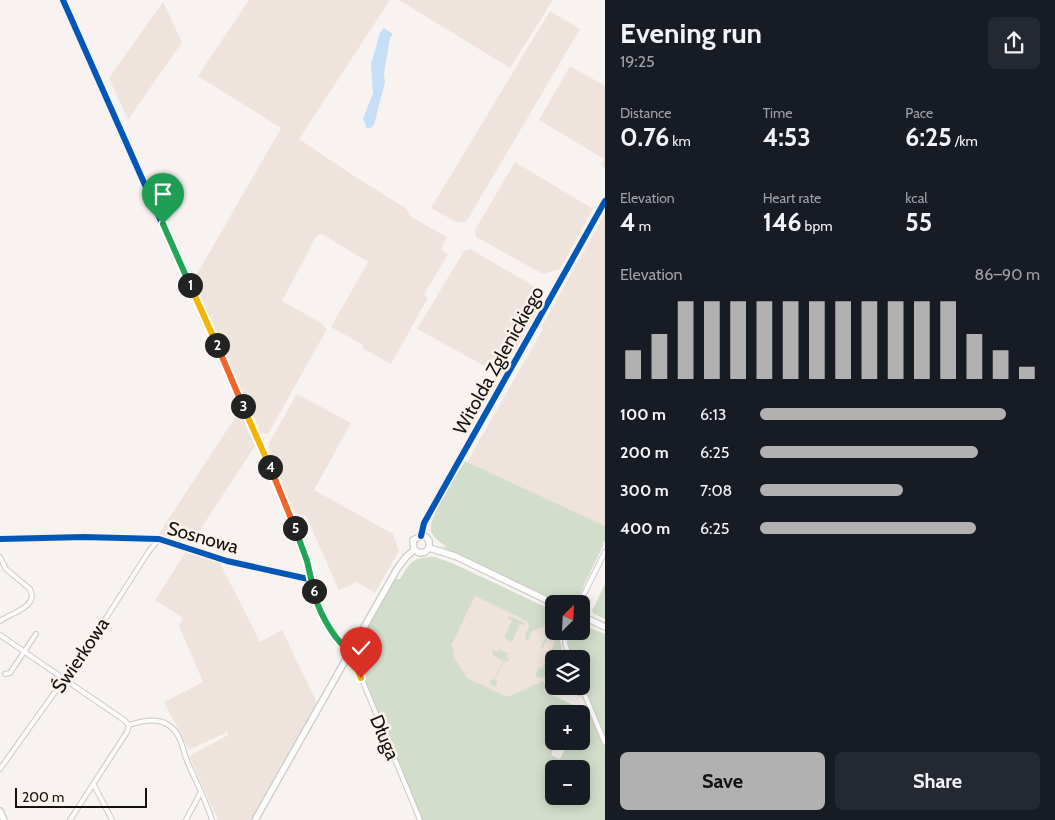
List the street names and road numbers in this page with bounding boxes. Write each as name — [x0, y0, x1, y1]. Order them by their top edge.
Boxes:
street label: Witolda Zglenickiego — [448, 282, 549, 438]
street label: Sosnowa — [165, 516, 241, 559]
street label: Świerkowa — [46, 613, 114, 697]
street label: Długa — [365, 711, 404, 763]

